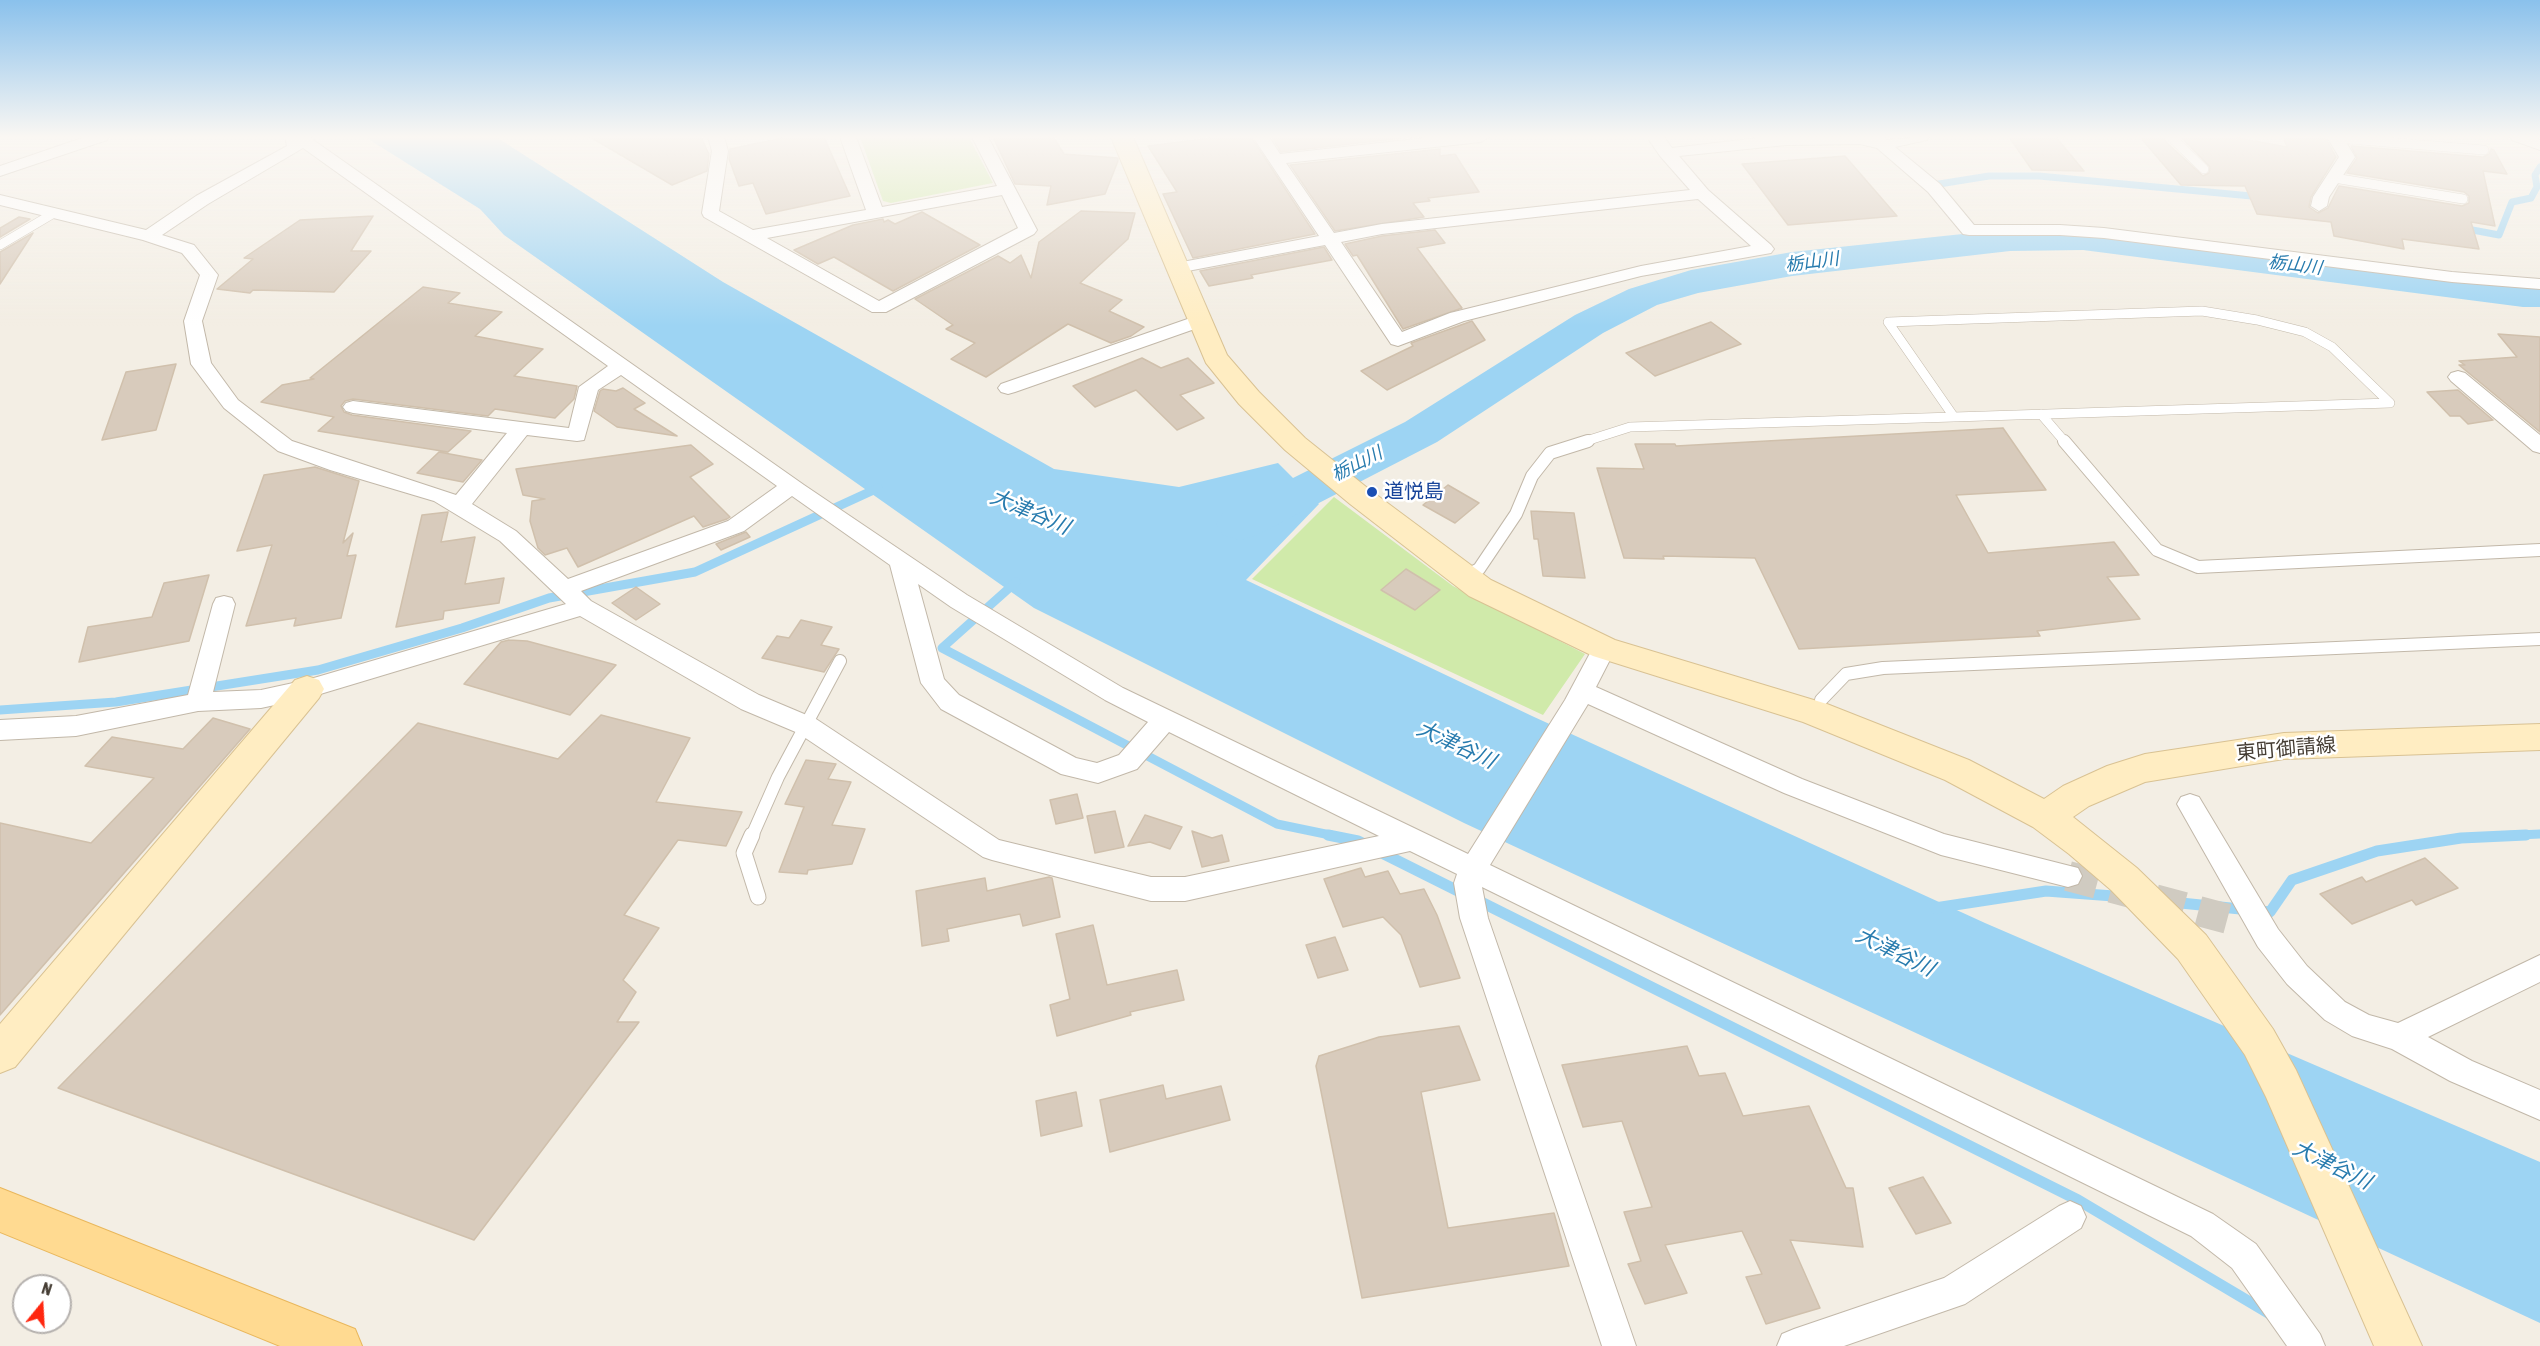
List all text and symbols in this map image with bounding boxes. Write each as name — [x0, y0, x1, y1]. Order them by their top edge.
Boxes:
water label: 栃山川 — [1784, 248, 1840, 276]
water label: 栃山川 — [2267, 251, 2323, 279]
water label: 栃山川 — [1328, 442, 1386, 486]
place label: 道悦島 — [1384, 480, 1444, 504]
water label: 大津谷川 — [986, 484, 1074, 540]
marker: 道悦島 — [1365, 485, 1379, 499]
water label: 大津谷川 — [1413, 716, 1499, 774]
street label: 東町御請線 — [2235, 733, 2337, 765]
water label: 大津谷川 — [1852, 922, 1938, 982]
water label: 大津谷川 — [2289, 1135, 2375, 1195]
north arrow — [12, 1274, 72, 1334]
text: N — [40, 1279, 54, 1299]

